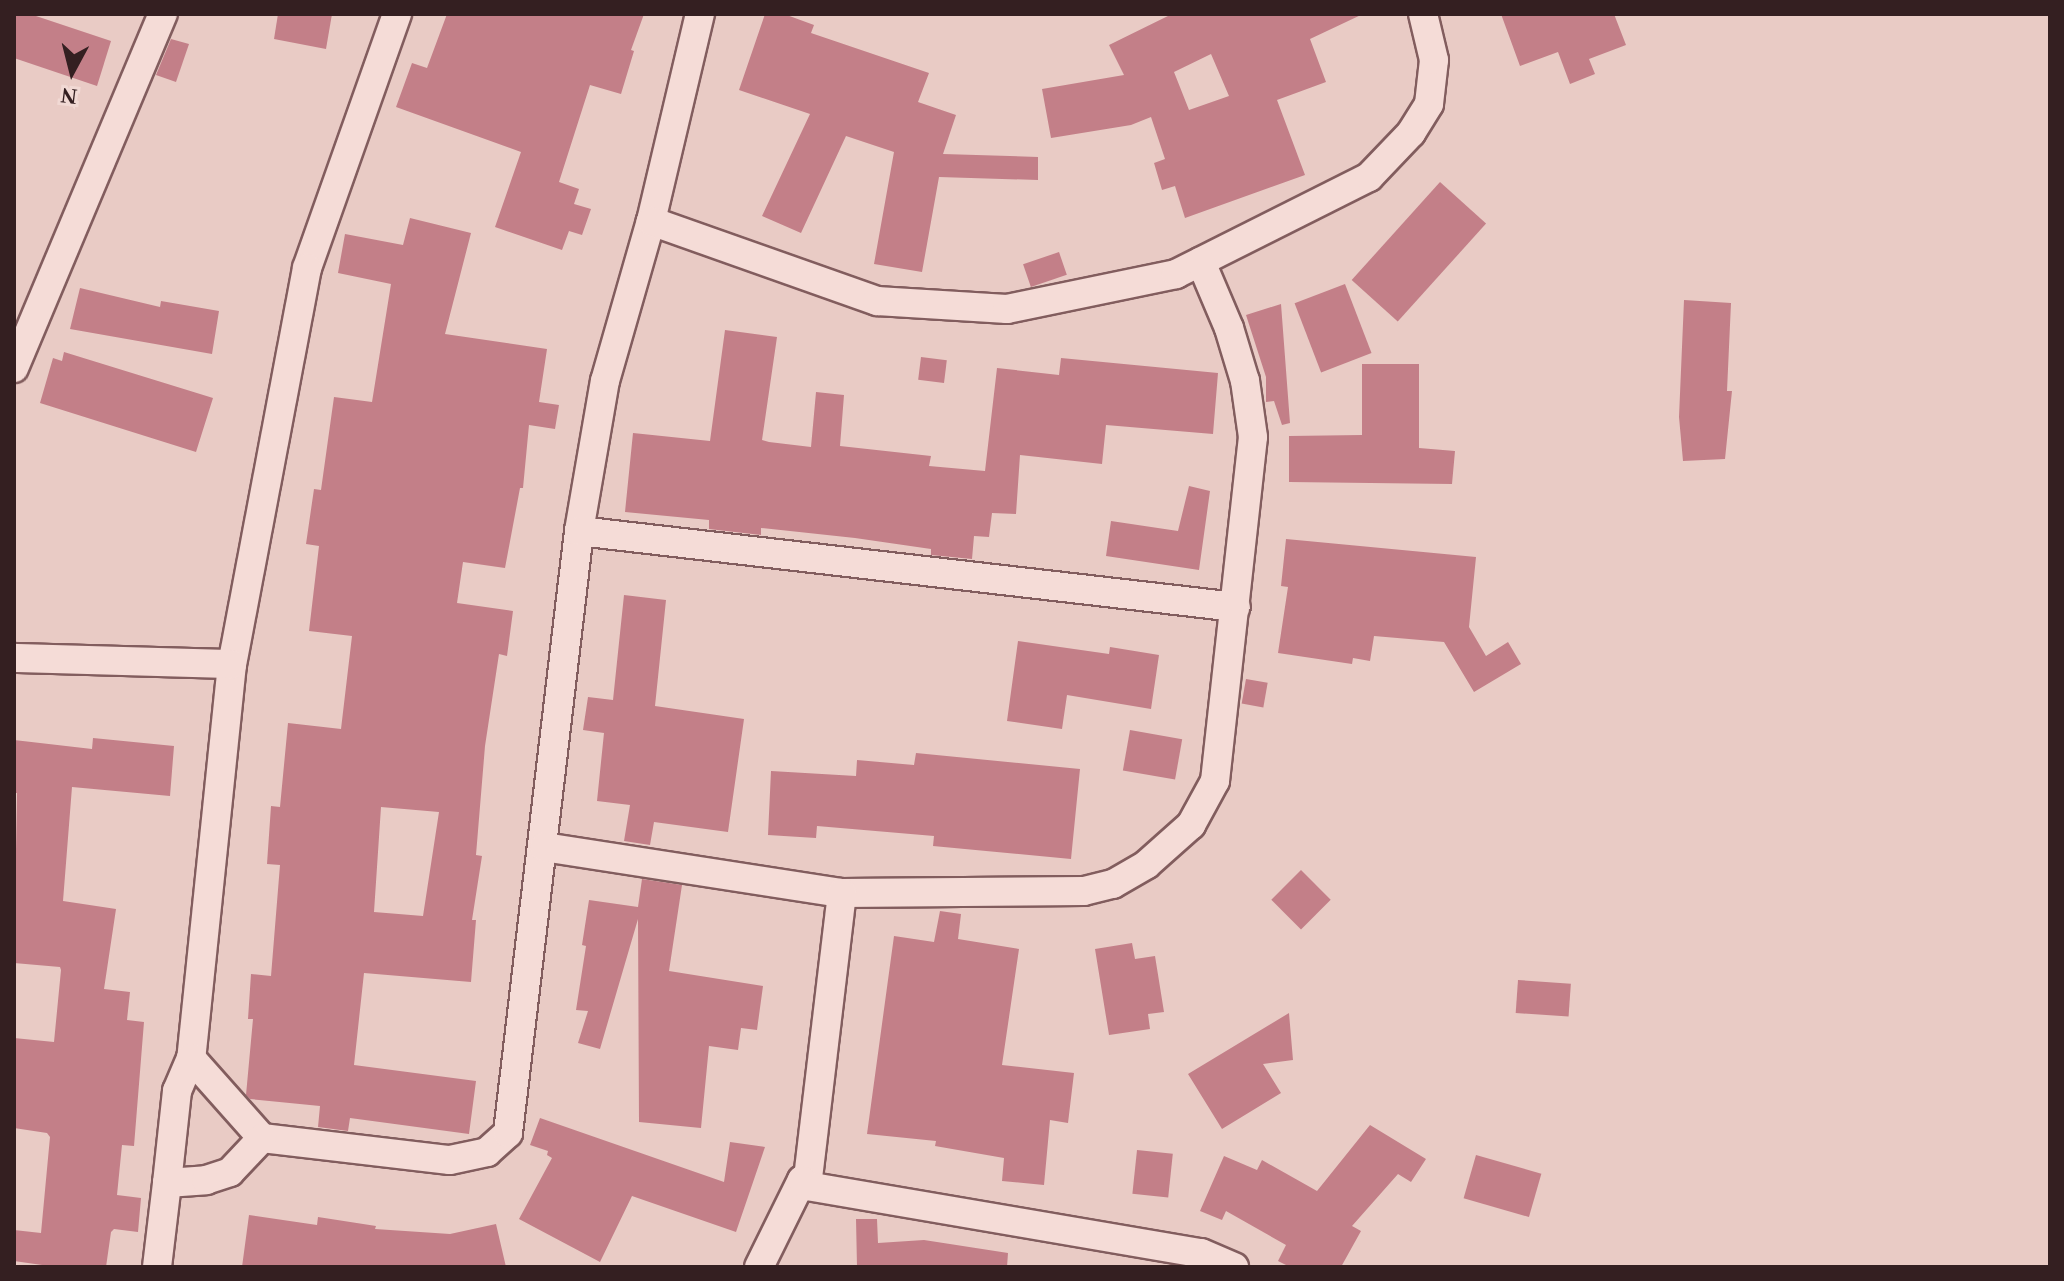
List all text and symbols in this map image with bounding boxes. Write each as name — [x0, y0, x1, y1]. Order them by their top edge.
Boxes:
north arrow — [32, 32, 112, 112]
text: N — [60, 83, 78, 110]

